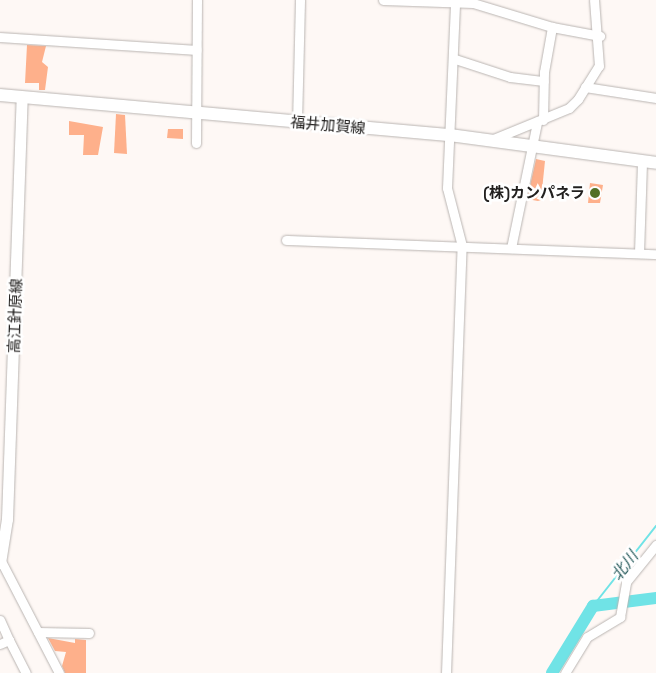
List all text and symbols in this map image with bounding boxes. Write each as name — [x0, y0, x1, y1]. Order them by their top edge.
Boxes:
street label: 福井加賀線 — [290, 113, 366, 137]
place label: (株)カンパネラ — [483, 184, 585, 202]
marker: (株)カンパネラ — [589, 187, 601, 199]
street label: 高江針原線 — [5, 278, 25, 354]
water label: 北川 — [608, 547, 642, 585]

